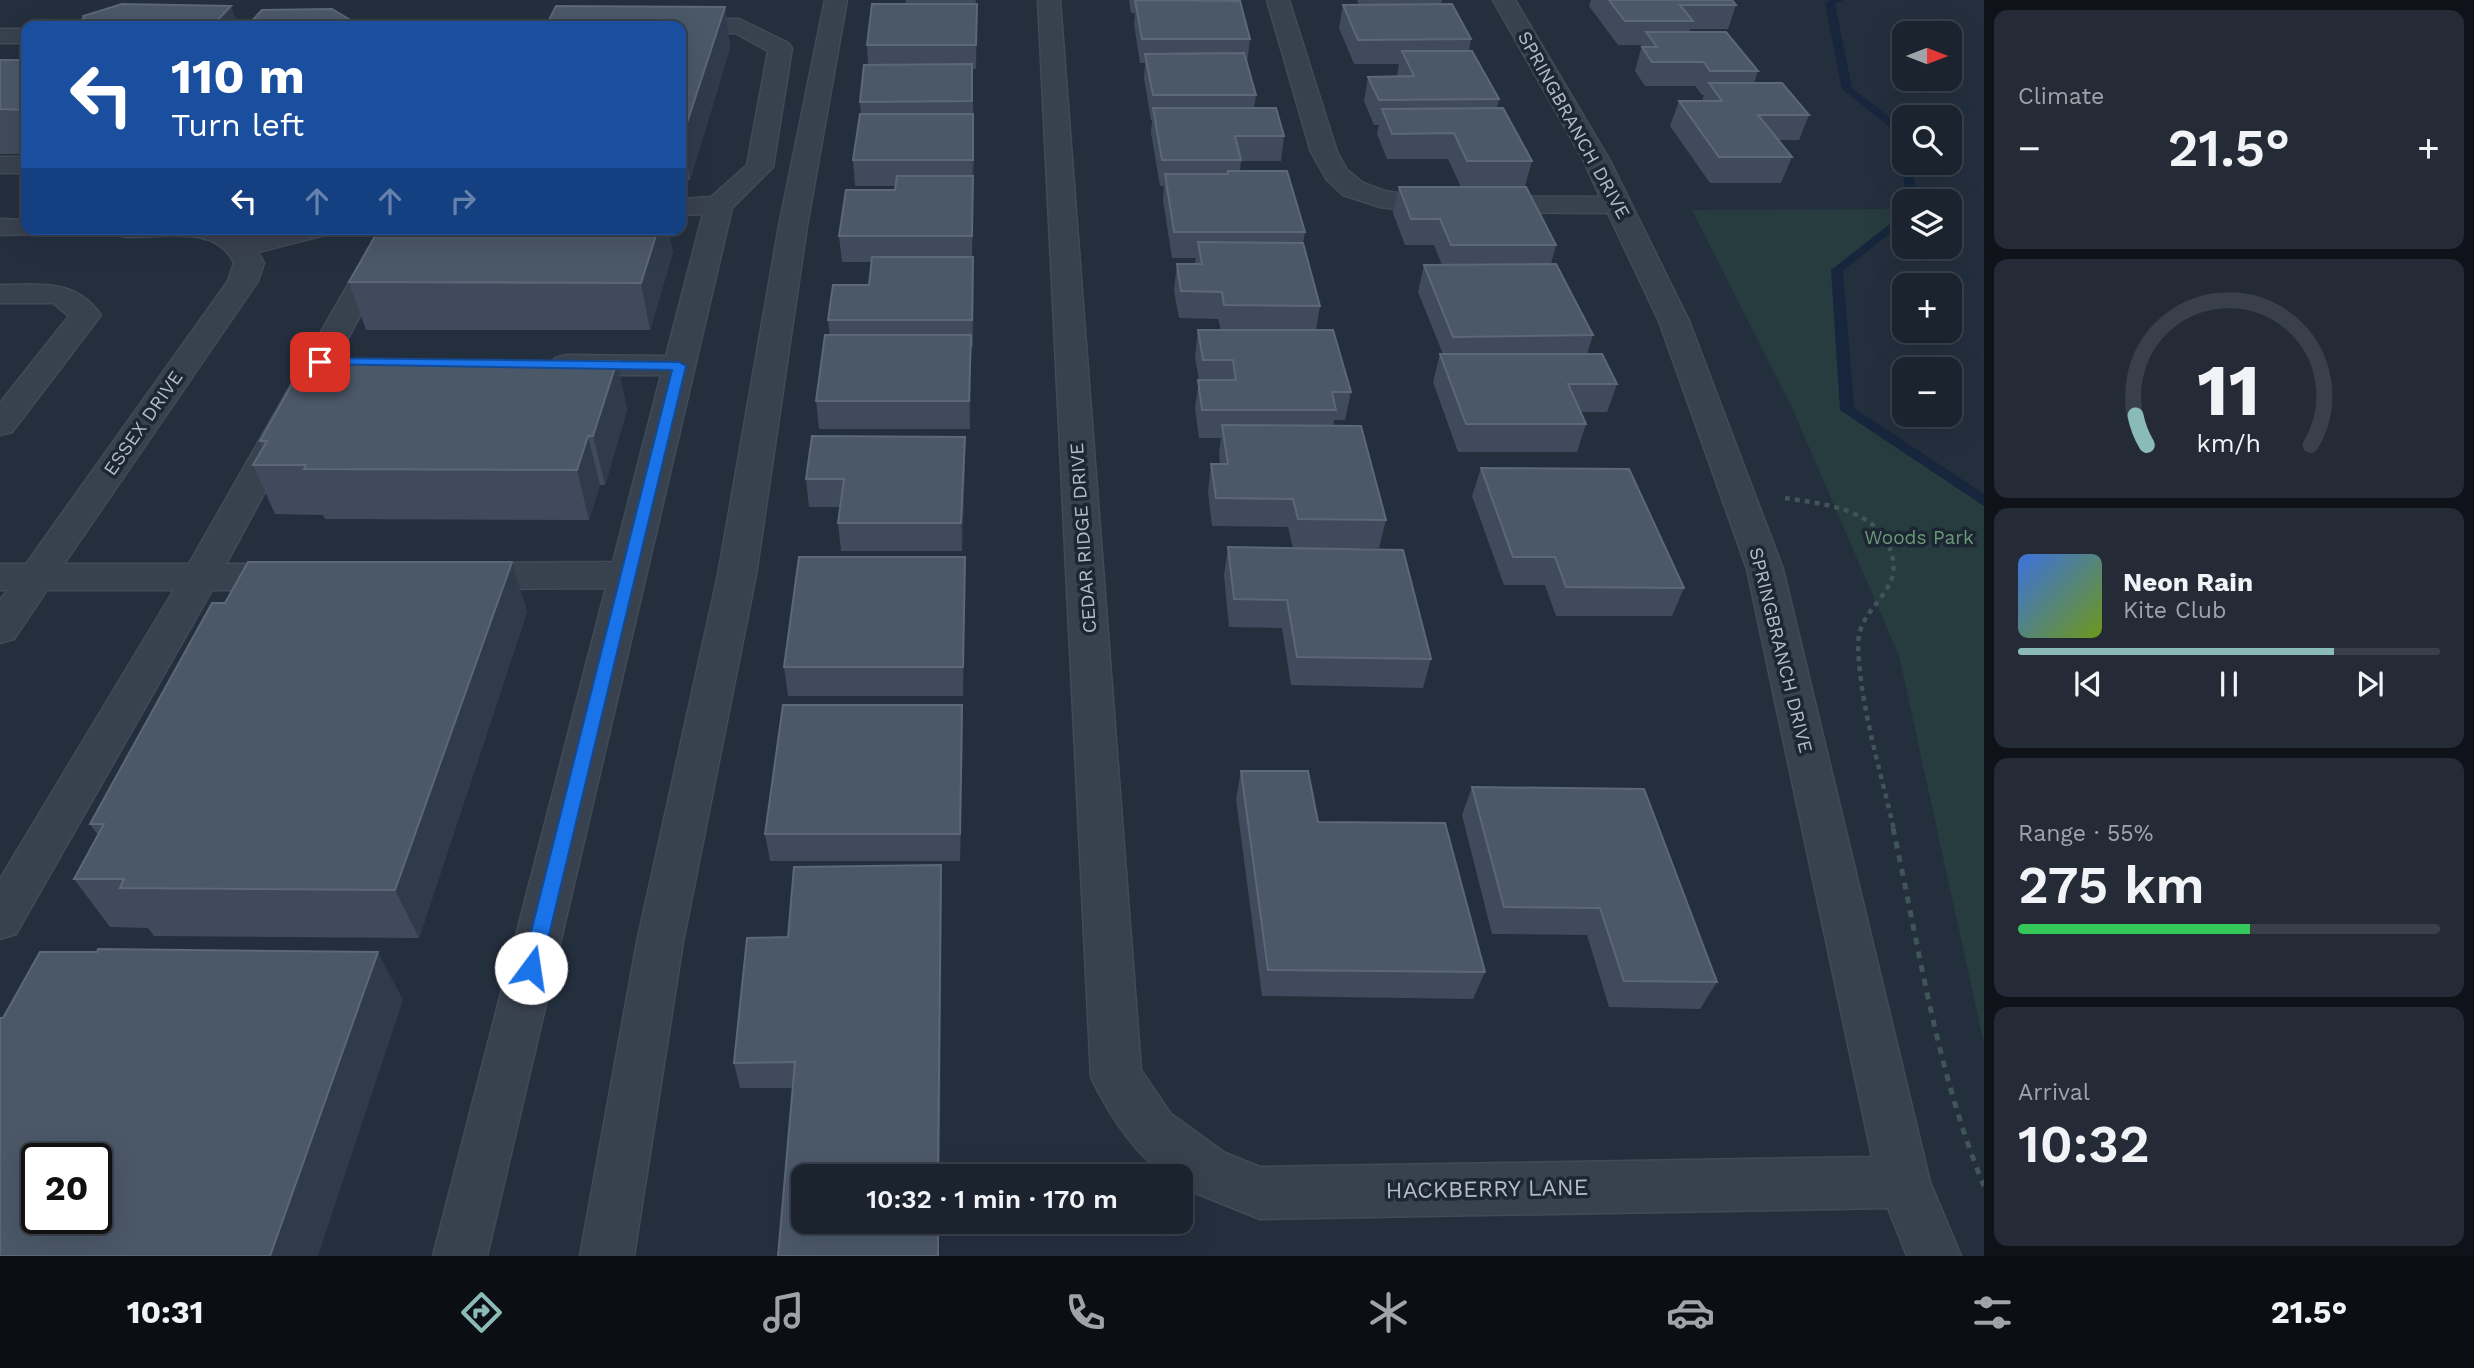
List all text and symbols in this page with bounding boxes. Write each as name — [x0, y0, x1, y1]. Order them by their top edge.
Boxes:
north arrow — [1892, 21, 1962, 91]
map controls — [1892, 21, 1962, 427]
street label: SPRINGBRANCH DRIVE — [1513, 27, 1635, 223]
text: 110 m — [171, 47, 305, 105]
icon: left — [56, 49, 147, 140]
text: Climate — [2018, 83, 2104, 110]
button: search — [1892, 105, 1962, 175]
text: Turn left — [171, 106, 304, 144]
text: 21.5° — [2168, 118, 2290, 179]
text: − — [2018, 126, 2041, 170]
text: + — [2417, 126, 2440, 170]
icon: left — [225, 182, 263, 220]
icon: ahead — [298, 182, 336, 220]
icon: ahead — [371, 182, 409, 220]
icon: right — [444, 182, 482, 220]
button: layers — [1892, 189, 1962, 259]
button: + — [1892, 273, 1962, 343]
pin — [290, 332, 350, 392]
icon: arrive — [301, 343, 339, 381]
text: 11 — [2198, 347, 2260, 433]
button: − — [1892, 357, 1962, 427]
street label: ESSEX DRIVE — [98, 366, 188, 480]
text: km/h — [2197, 429, 2261, 458]
street label: CEDAR RIDGE DRIVE — [1065, 442, 1101, 634]
park label: Woods Park — [1864, 526, 1974, 549]
street label: SPRINGBRANCH DRIVE — [1744, 545, 1818, 755]
text: Neon Rain — [2123, 567, 2253, 597]
text: Kite Club — [2123, 597, 2226, 624]
icon: previous — [2069, 665, 2107, 703]
icon: pause — [2210, 665, 2248, 703]
icon: next — [2351, 665, 2389, 703]
text: Range · 55% — [2018, 820, 2153, 847]
text: 275 km — [2018, 855, 2205, 916]
position arrow — [494, 931, 568, 1005]
text: Arrival — [2018, 1079, 2090, 1106]
text: 10:32 — [2018, 1114, 2150, 1175]
speed limit sign: 20 — [21, 1143, 112, 1234]
street label: HACKBERRY LANE — [1385, 1174, 1589, 1204]
text: 10:32 · 1 min · 170 m — [866, 1184, 1118, 1214]
icon: directions — [457, 1288, 506, 1337]
icon: music — [759, 1288, 808, 1337]
icon: phone — [1061, 1288, 1110, 1337]
icon: climate — [1364, 1288, 1413, 1337]
icon: car — [1666, 1288, 1715, 1337]
icon: filters — [1968, 1288, 2017, 1337]
text: 10:31 — [127, 1293, 204, 1331]
text: 21.5° — [2271, 1293, 2347, 1331]

